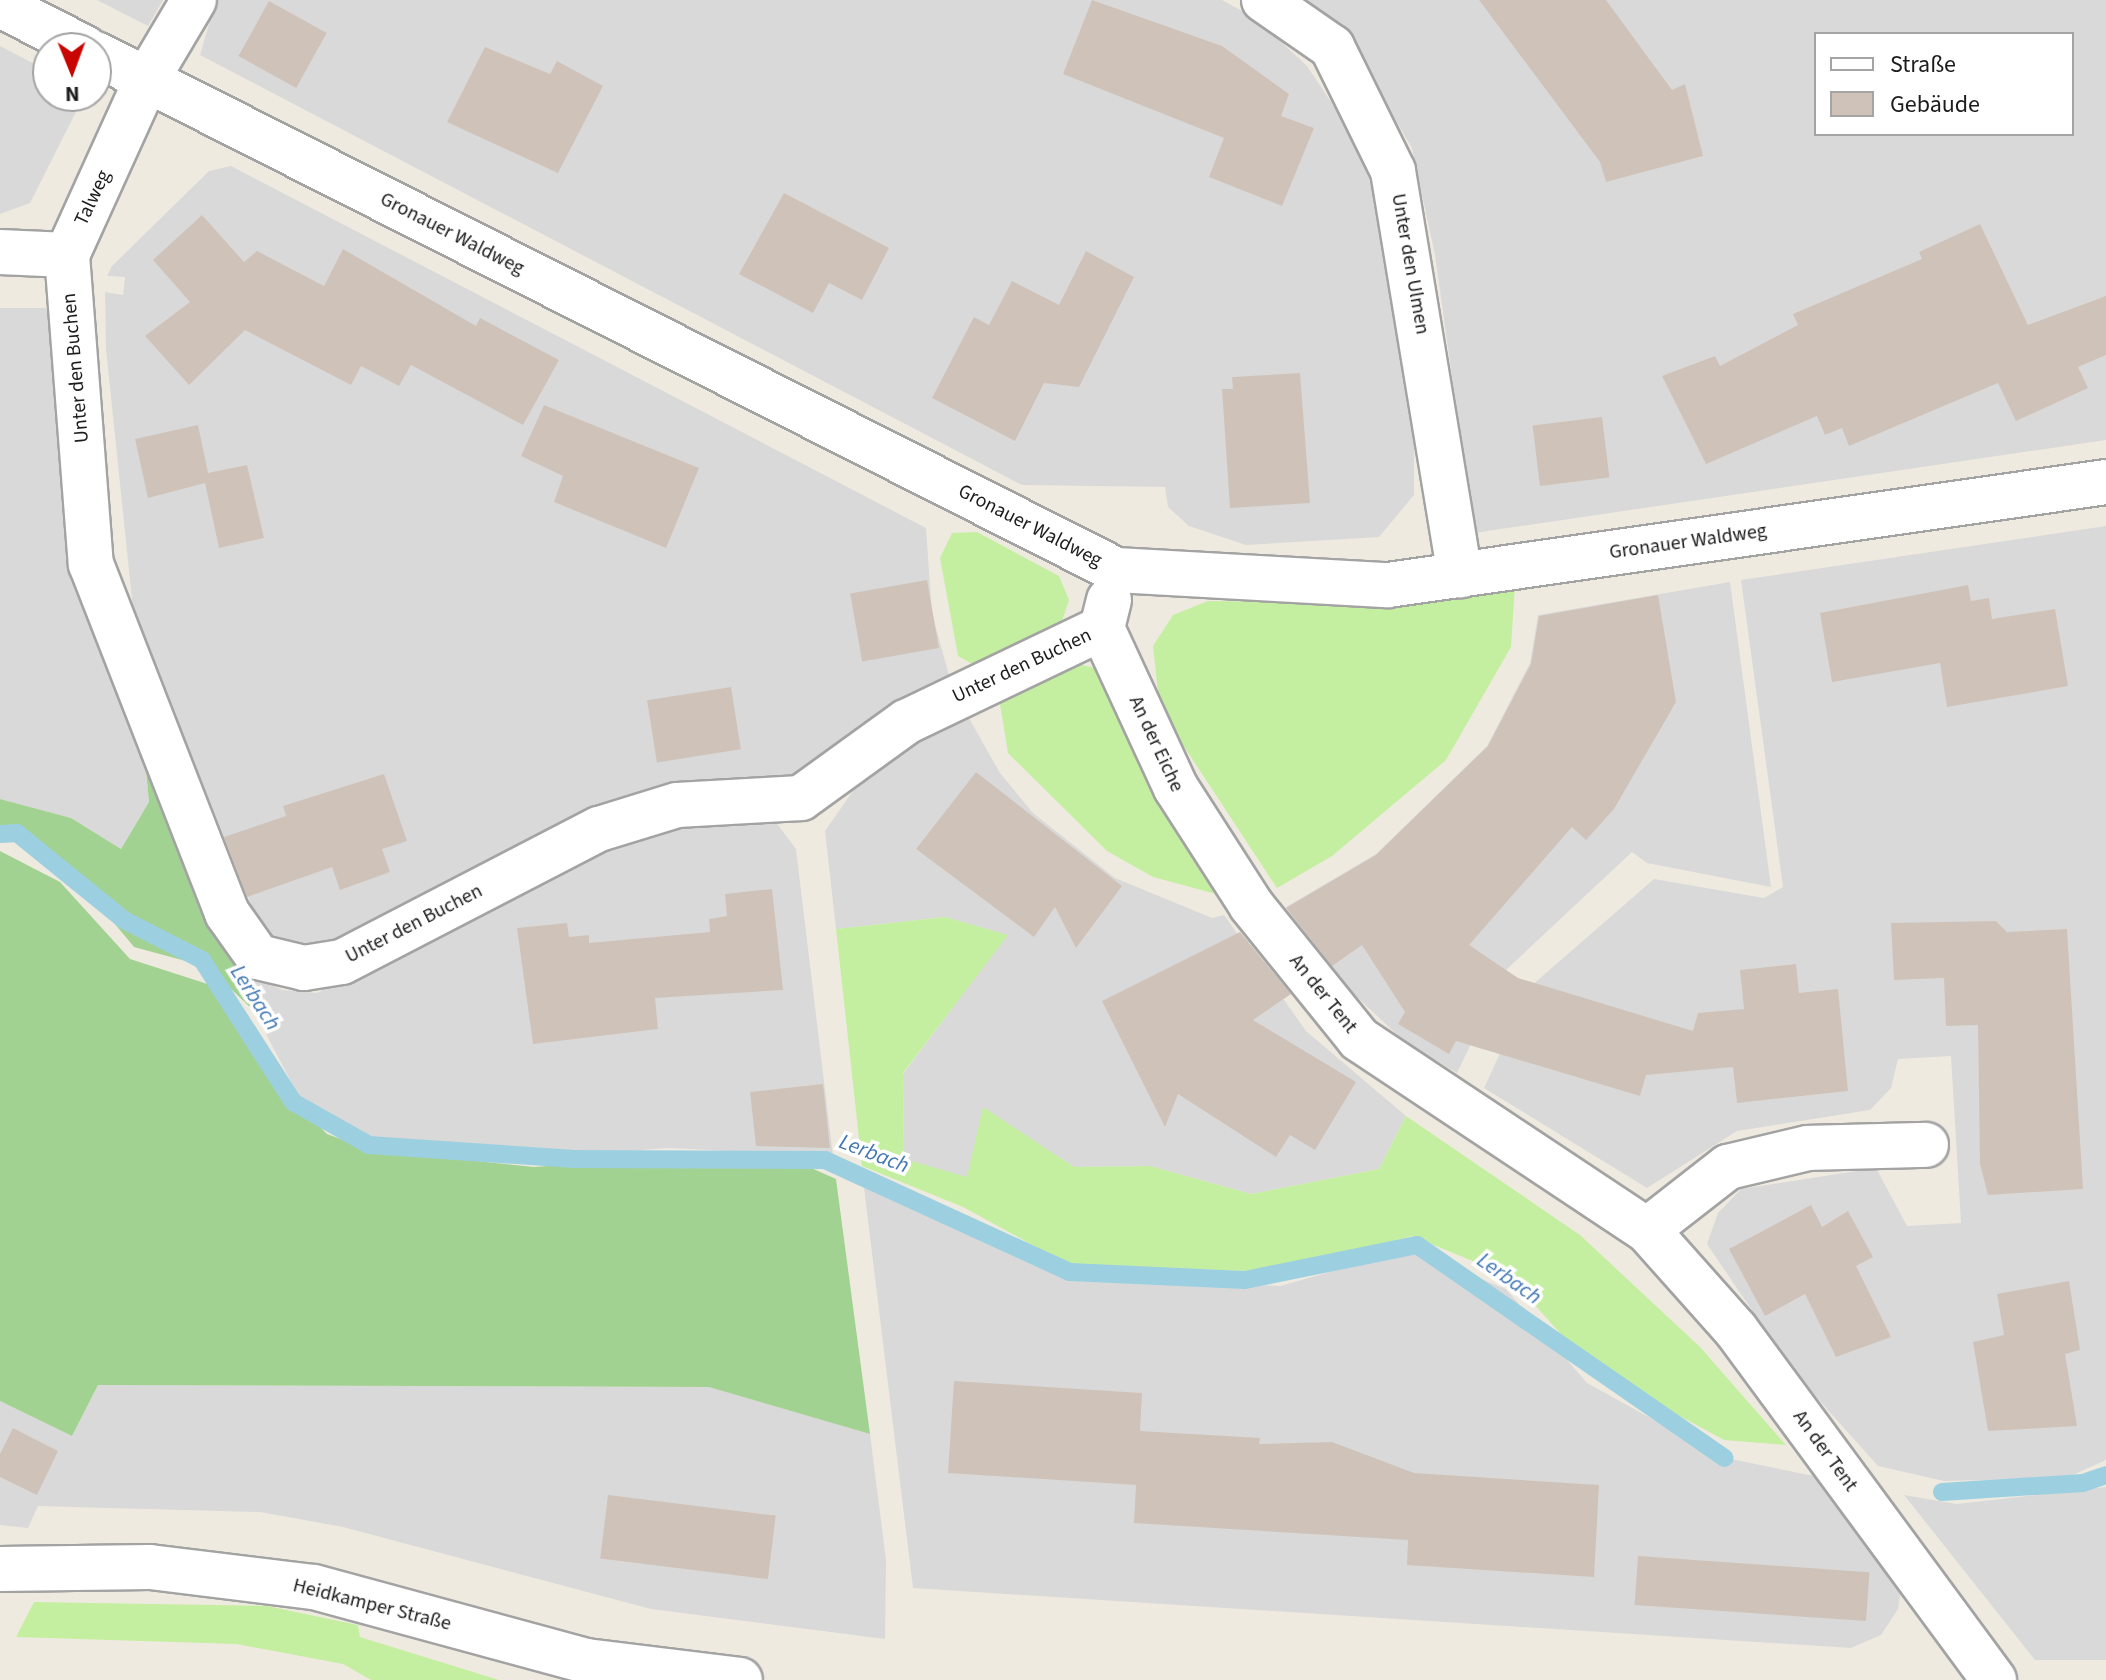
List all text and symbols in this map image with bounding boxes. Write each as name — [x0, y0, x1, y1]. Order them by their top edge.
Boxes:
north arrow — [32, 32, 112, 112]
legend — [1814, 32, 2074, 136]
text: Straße — [1890, 47, 1956, 82]
text: N — [65, 78, 80, 110]
text: Gebäude — [1890, 87, 1980, 122]
street label: Talweg — [70, 166, 116, 230]
street label: Gronauer Waldweg — [376, 187, 528, 281]
street label: Unter den Ulmen — [1386, 192, 1434, 336]
street label: Unter den Buchen — [57, 292, 95, 444]
street label: Gronauer Waldweg — [954, 479, 1106, 573]
street label: Gronauer Waldweg — [1608, 519, 1768, 565]
street label: Unter den Buchen — [949, 623, 1095, 709]
street label: An der Eiche — [1123, 692, 1189, 796]
street label: Unter den Buchen — [341, 879, 487, 969]
street label: An der Tent — [1284, 950, 1362, 1038]
water label: Lerbach — [224, 960, 286, 1036]
water label: Lerbach — [835, 1129, 913, 1179]
water label: Lerbach — [1472, 1247, 1546, 1311]
street label: An der Tent — [1787, 1406, 1863, 1496]
street label: Heidkamper Straße — [290, 1574, 454, 1636]

